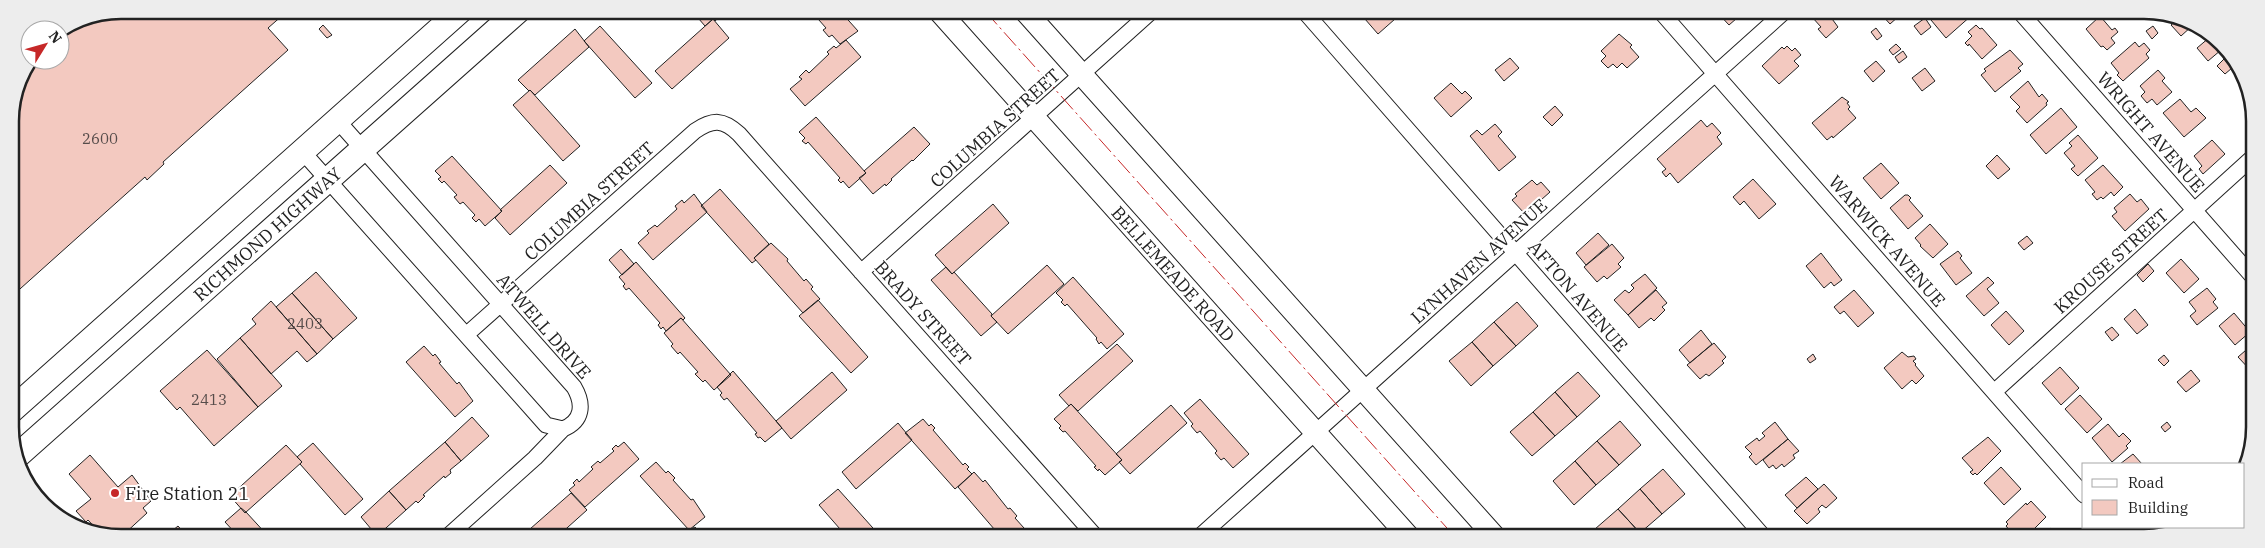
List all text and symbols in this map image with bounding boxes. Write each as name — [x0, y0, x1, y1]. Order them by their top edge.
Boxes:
north arrow — [20, 20, 70, 70]
text: N — [45, 27, 66, 47]
street label: COLUMBIA STREET — [925, 63, 1065, 192]
street label: WRIGHT AVENUE — [2092, 67, 2210, 197]
house number: 2600 — [82, 129, 118, 148]
street label: COLUMBIA STREET — [519, 136, 659, 265]
street label: RICHMOND HIGHWAY — [188, 161, 347, 306]
street label: WARWICK AVENUE — [1824, 171, 1950, 311]
street label: LYNHAVEN AVENUE — [1406, 194, 1552, 328]
street label: BELLEMEADE ROAD — [1107, 201, 1240, 346]
street label: KROUSE STREET — [2049, 203, 2173, 318]
street label: AFTON AVENUE — [1523, 236, 1633, 356]
street label: BRADY STREET — [870, 256, 976, 370]
street label: ATWELL DRIVE — [492, 268, 596, 384]
house number: 2403 — [287, 314, 323, 333]
house number: 2413 — [191, 390, 227, 409]
legend — [2082, 463, 2245, 528]
text: Road — [2128, 473, 2164, 492]
place label: Fire Station 21 — [125, 482, 249, 505]
marker: Fire Station 21 — [109, 487, 121, 499]
text: Building — [2128, 498, 2188, 517]

